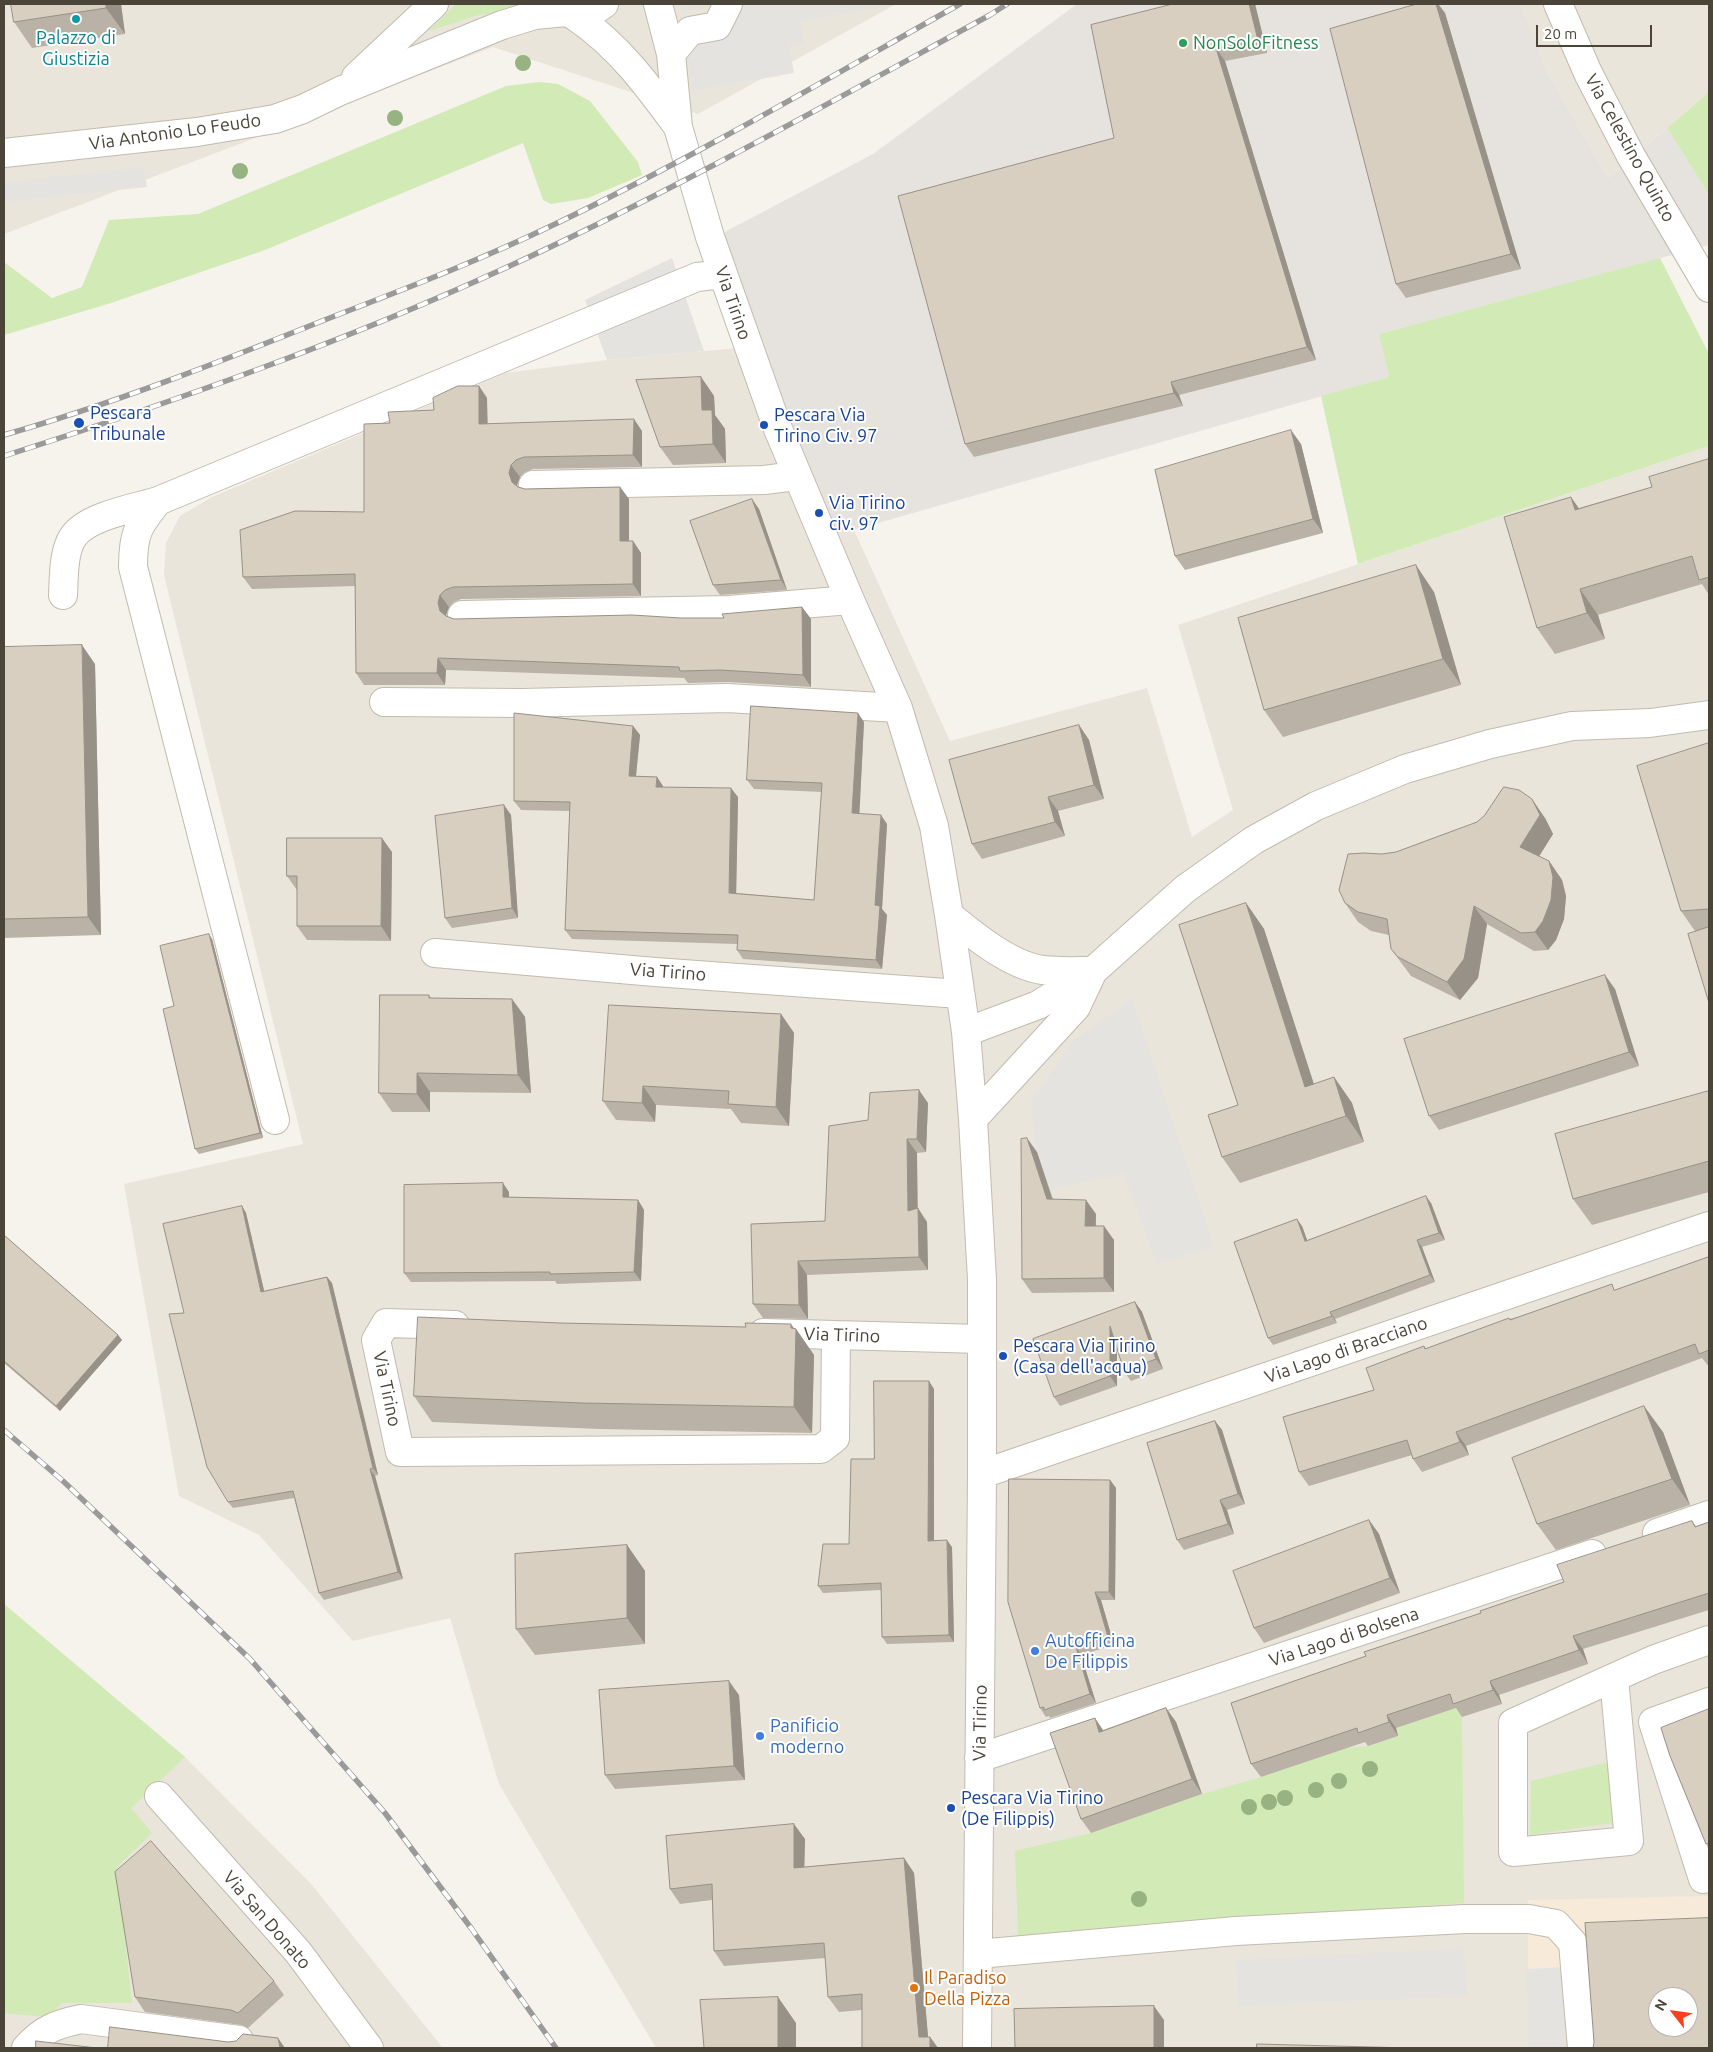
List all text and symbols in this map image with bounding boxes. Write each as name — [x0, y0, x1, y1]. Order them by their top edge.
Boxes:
marker: Palazzo di Giustizia — [70, 13, 82, 25]
scale bar — [1538, 15, 1654, 47]
text: 20 m — [1544, 25, 1577, 42]
place label: Palazzo di Giustizia — [36, 27, 116, 70]
place label: NonSoloFitness — [1193, 32, 1319, 54]
marker: NonSoloFitness — [1177, 37, 1189, 49]
street label: Via Celestino Quinto — [1580, 70, 1680, 226]
street label: Via Antonio Lo Feudo — [88, 109, 262, 155]
street label: Via Tirino — [710, 263, 756, 343]
place label: Pescara Tribunale — [90, 402, 166, 444]
place label: Pescara Via Tirino Civ. 97 — [774, 404, 877, 446]
marker: Pescara Tribunale — [72, 416, 86, 430]
marker: Pescara Via Tirino Civ. 97 — [758, 419, 770, 431]
place label: Via Tirino civ. 97 — [829, 492, 906, 534]
marker: Via Tirino civ. 97 — [813, 507, 825, 519]
street label: Via Tirino — [629, 959, 707, 985]
street label: Via Lago di Bracciano — [1262, 1312, 1430, 1388]
street label: Via Tirino — [803, 1323, 881, 1347]
place label: Pescara Via Tirino (Casa dell'acqua) — [1013, 1335, 1155, 1378]
street label: Via Tirino — [368, 1349, 406, 1429]
marker: Pescara Via Tirino (Casa dell'acqua) — [997, 1350, 1009, 1362]
street label: Via Lago di Bolsena — [1266, 1603, 1422, 1671]
place label: Autofficina De Filippis — [1045, 1630, 1135, 1672]
marker: Autofficina De Filippis — [1029, 1645, 1041, 1657]
street label: Via Tirino — [969, 1685, 991, 1761]
place label: Panificio moderno — [770, 1715, 844, 1758]
marker: Panificio moderno — [754, 1730, 766, 1742]
place label: Pescara Via Tirino (De Filippis) — [961, 1787, 1103, 1830]
marker: Pescara Via Tirino (De Filippis) — [945, 1802, 957, 1814]
street label: Via San Donato — [218, 1866, 316, 1974]
place label: Il Paradiso Della Pizza — [924, 1967, 1010, 2010]
marker: Il Paradiso Della Pizza — [908, 1982, 920, 1994]
north arrow — [1648, 1987, 1698, 2037]
text: N — [1651, 1996, 1670, 2014]

